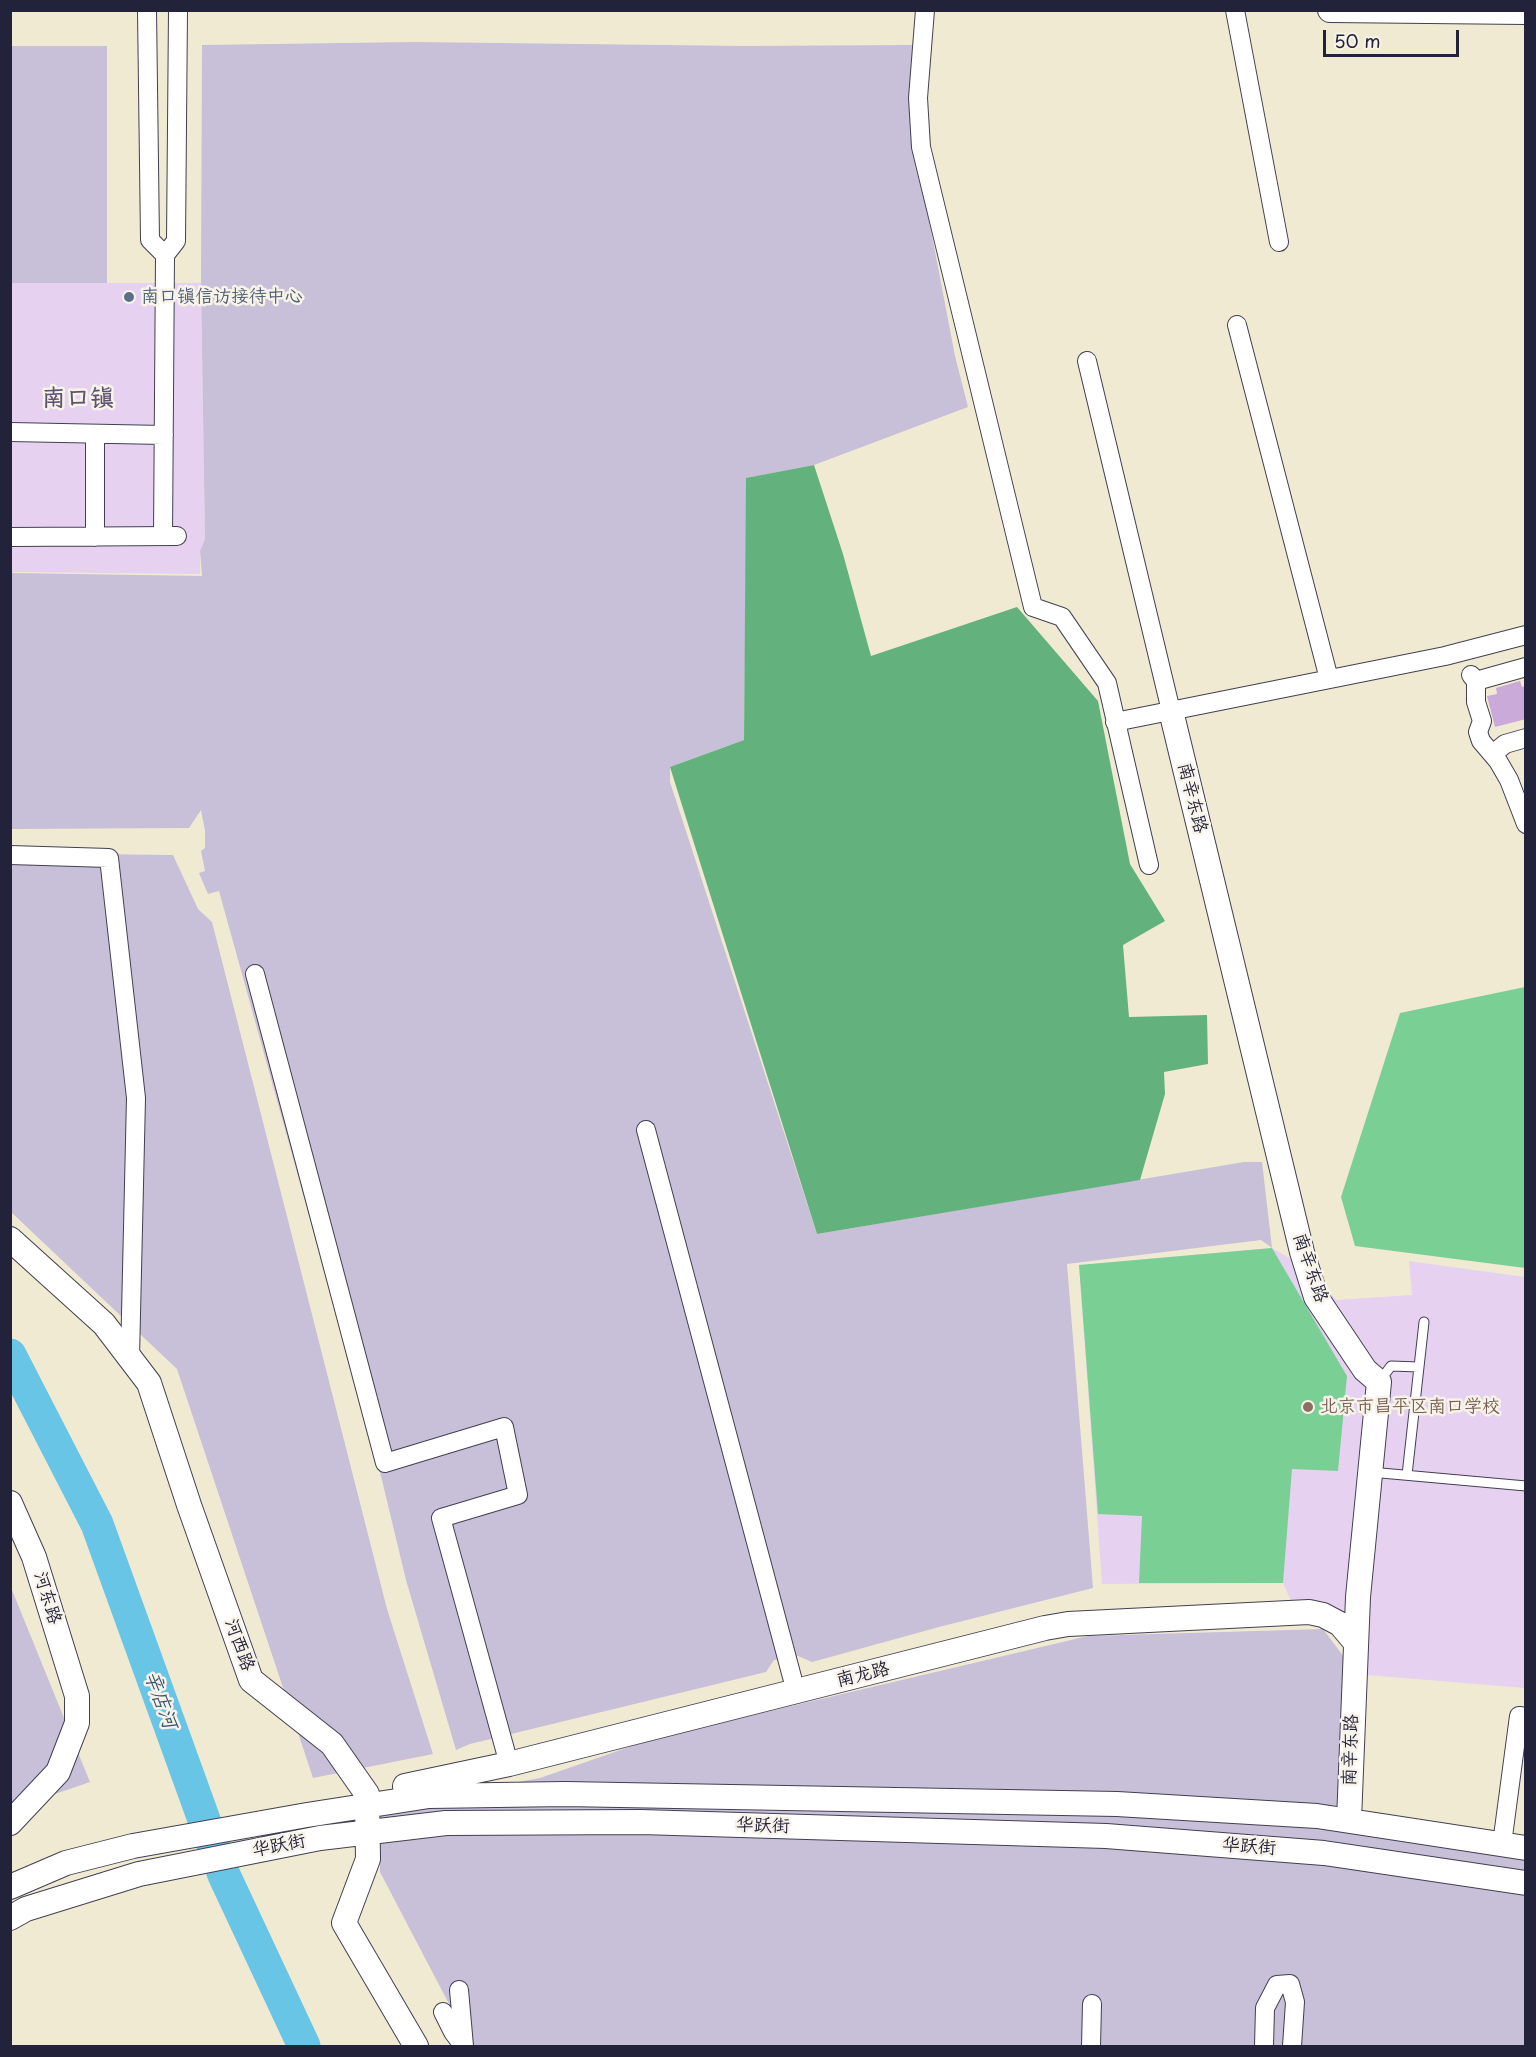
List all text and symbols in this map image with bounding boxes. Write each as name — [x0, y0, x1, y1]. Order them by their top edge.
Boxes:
scale bar — [1326, 18, 1462, 56]
text: 50 m — [1334, 27, 1381, 54]
place label: 南口镇信访接待中心 — [141, 286, 303, 308]
marker: 南口镇信访接待中心 — [122, 290, 136, 304]
district label: 南口镇 — [42, 385, 114, 413]
street label: 南辛东路 — [1173, 760, 1211, 836]
street label: 南辛东路 — [1288, 1230, 1332, 1306]
place label: 北京市昌平区南口学校 — [1320, 1396, 1500, 1418]
marker: 北京市昌平区南口学校 — [1301, 1400, 1315, 1414]
street label: 河东路 — [29, 1569, 65, 1627]
street label: 河西路 — [220, 1616, 258, 1674]
street label: 南龙路 — [834, 1658, 892, 1692]
water label: 辛店河 — [138, 1668, 182, 1732]
street label: 南辛东路 — [1339, 1714, 1363, 1786]
street label: 华跃街 — [736, 1814, 790, 1838]
street label: 华跃街 — [250, 1830, 308, 1862]
street label: 华跃街 — [1221, 1834, 1277, 1860]

